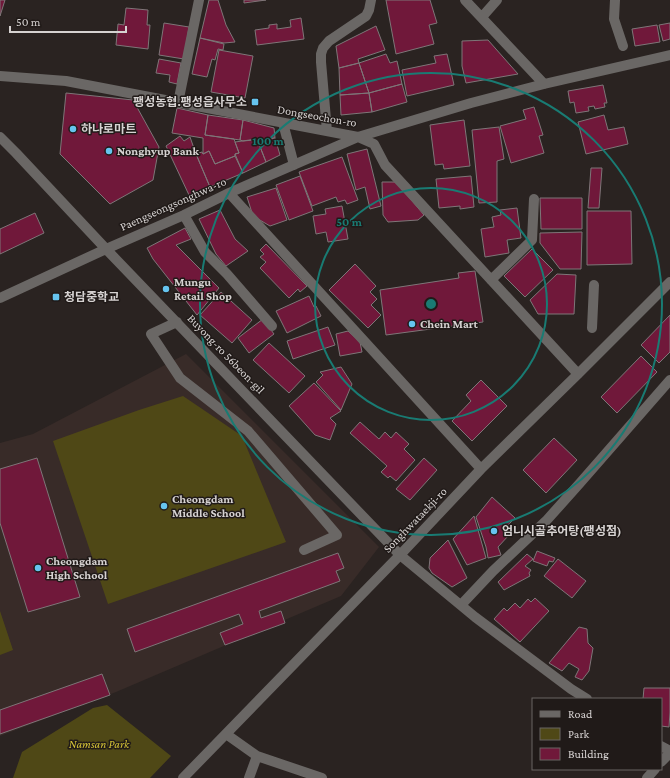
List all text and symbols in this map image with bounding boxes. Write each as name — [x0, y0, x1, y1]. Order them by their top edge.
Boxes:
scale bar — [10, 8, 126, 34]
text: 50 m — [16, 15, 41, 29]
place label: 팽성농협.팽성읍사무소 — [133, 95, 247, 109]
marker: 팽성농협.팽성읍사무소 — [250, 97, 260, 107]
street label: Dongseochon-ro — [276, 102, 358, 130]
place label: 하나로마트 — [81, 122, 136, 136]
marker: 하나로마트 — [68, 124, 78, 134]
text: 100 m — [252, 134, 285, 148]
place label: Nonghyup Bank — [117, 144, 199, 158]
marker: Nonghyup Bank — [104, 146, 114, 156]
street label: Paengseongsonghwa-ro — [118, 174, 228, 234]
text: 50 m — [336, 215, 363, 229]
place label: Mungu Retail Shop — [174, 275, 232, 303]
marker: Mungu Retail Shop — [161, 284, 171, 294]
place label: 청담중학교 — [64, 290, 119, 304]
marker: 청담중학교 — [51, 292, 61, 302]
centre of rings — [424, 297, 438, 311]
street label: Buyong-ro 56beon-gil — [184, 311, 268, 397]
place label: Chein Mart — [420, 317, 479, 331]
marker: Chein Mart — [407, 319, 417, 329]
street label: Songhwataekji-ro — [380, 484, 450, 556]
place label: Cheongdam Middle School — [172, 492, 245, 520]
marker: Cheongdam Middle School — [159, 501, 169, 511]
place label: 엄니시골추어탕(팽성점) — [502, 524, 622, 538]
marker: 엄니시골추어탕(팽성점) — [489, 526, 499, 536]
place label: Cheongdam High School — [46, 554, 108, 582]
marker: Cheongdam High School — [33, 563, 43, 573]
legend — [532, 698, 662, 770]
text: Road — [568, 707, 593, 721]
text: Park — [568, 727, 590, 741]
park label: Namsan Park — [69, 737, 130, 751]
text: Building — [568, 747, 609, 761]

